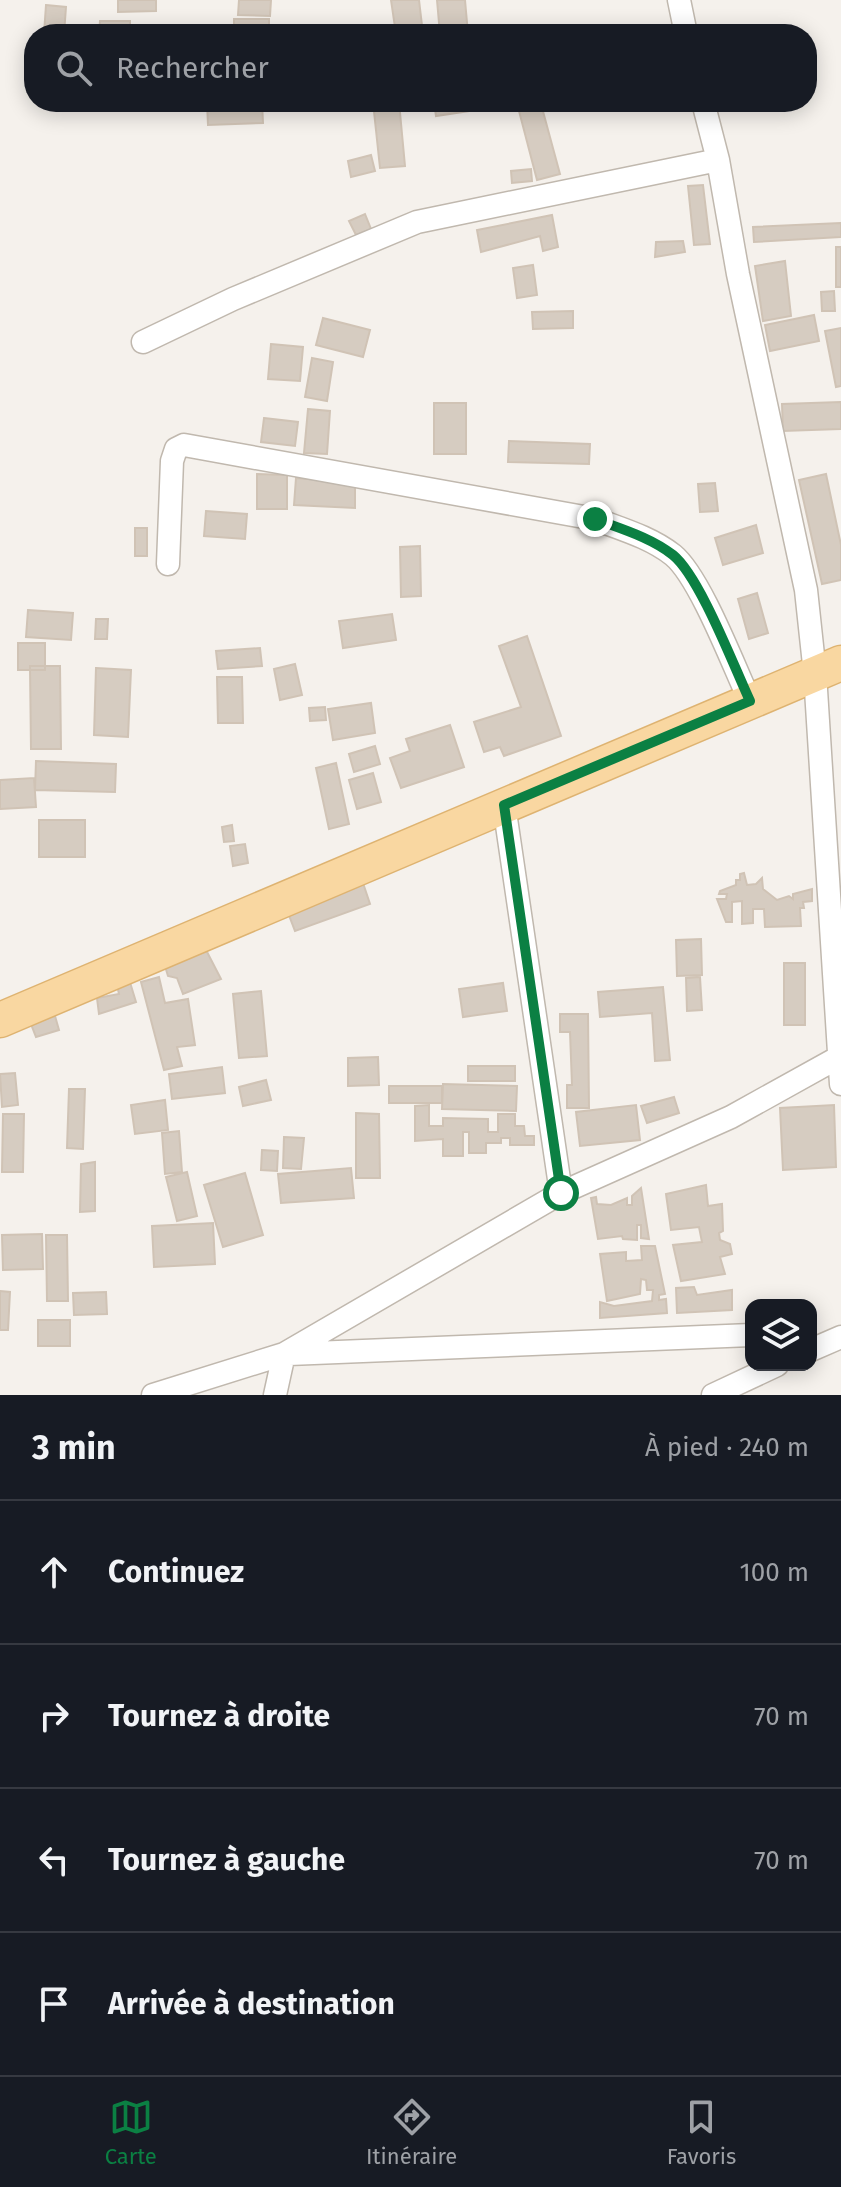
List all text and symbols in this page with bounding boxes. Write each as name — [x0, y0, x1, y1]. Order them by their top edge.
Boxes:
search box — [24, 24, 817, 112]
icon: search — [52, 46, 96, 90]
text: Rechercher — [116, 50, 269, 86]
route end — [577, 501, 613, 537]
route start — [543, 1175, 579, 1211]
map controls — [745, 1299, 817, 1371]
button: layers — [745, 1299, 817, 1371]
text: 3 min — [32, 1427, 116, 1468]
text: À pied · 240 m — [645, 1432, 809, 1463]
icon: ahead — [32, 1550, 76, 1594]
text: Continuez — [108, 1554, 244, 1590]
text: 100 m — [740, 1557, 809, 1588]
icon: right — [32, 1694, 76, 1738]
text: Tournez à droite — [108, 1698, 330, 1734]
text: 70 m — [754, 1701, 809, 1732]
icon: left — [32, 1838, 76, 1882]
text: Tournez à gauche — [108, 1842, 345, 1878]
text: 70 m — [754, 1845, 809, 1876]
icon: arrive — [32, 1982, 76, 2026]
text: Arrivée à destination — [108, 1986, 395, 2022]
tab: Carte — [105, 2095, 157, 2170]
tab: Itinéraire — [366, 2095, 457, 2170]
tab: Favoris — [667, 2095, 736, 2170]

